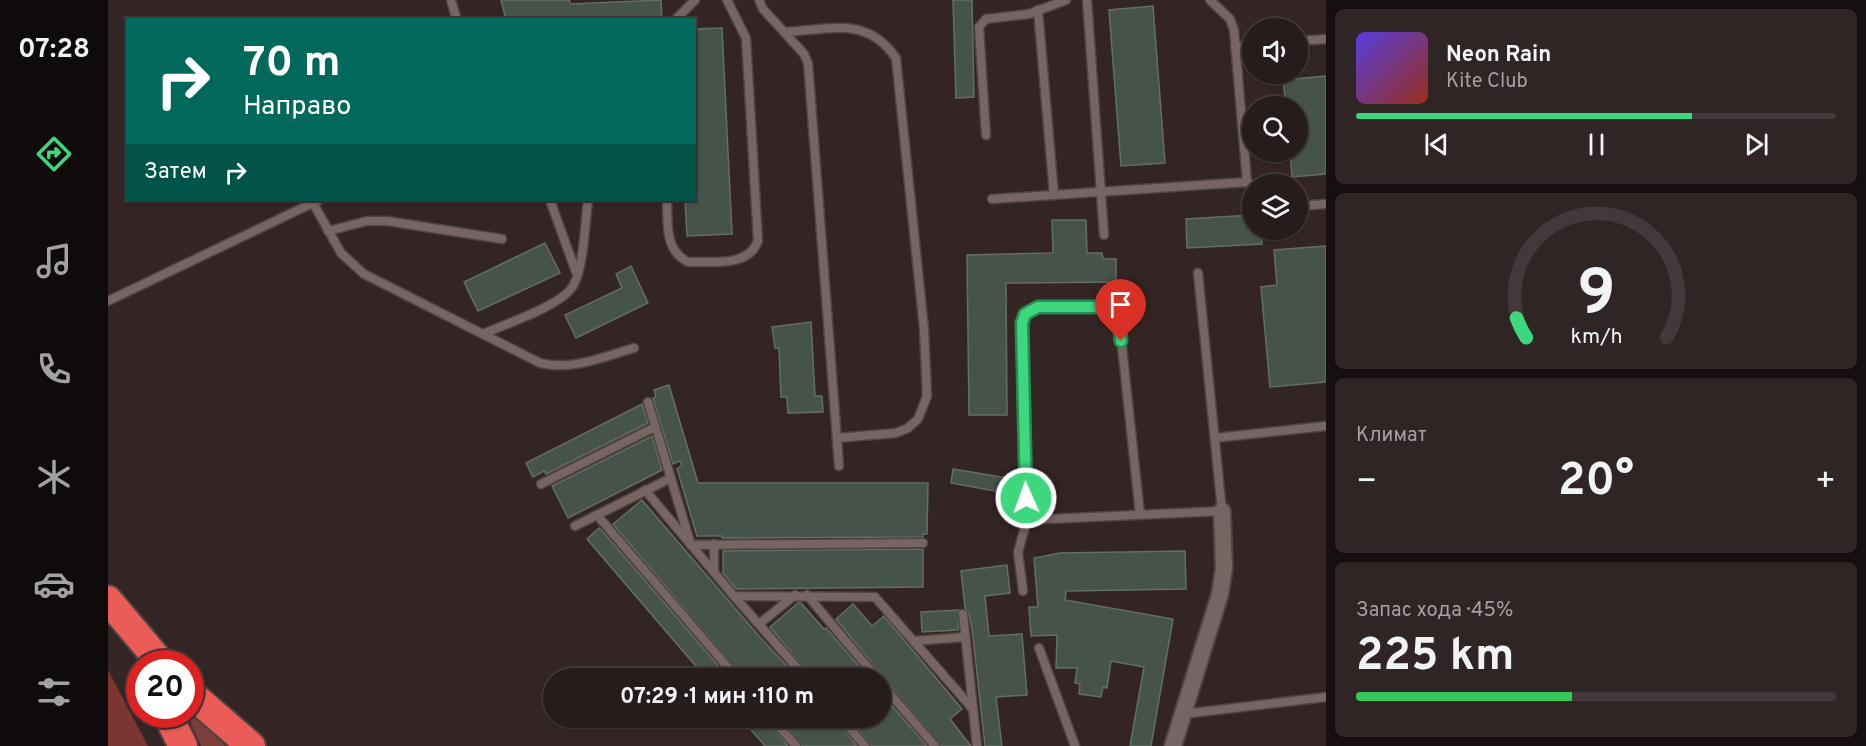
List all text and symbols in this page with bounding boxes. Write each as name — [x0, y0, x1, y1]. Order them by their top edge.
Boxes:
map controls — [1242, 18, 1308, 240]
button: sound — [1242, 18, 1308, 84]
text: 07:28 — [18, 33, 90, 67]
text: 70 m — [243, 38, 341, 91]
icon: right — [144, 42, 222, 120]
text: Neon Rain — [1446, 42, 1551, 69]
text: Kite Club — [1446, 69, 1528, 95]
text: Направо — [243, 90, 351, 124]
button: search — [1242, 96, 1308, 162]
icon: previous — [1420, 128, 1453, 161]
icon: pause — [1580, 128, 1613, 161]
icon: next — [1740, 128, 1773, 161]
icon: directions — [33, 133, 75, 175]
icon: right — [219, 156, 252, 189]
text: Затем — [144, 159, 207, 186]
button: layers — [1242, 174, 1308, 240]
icon: music — [33, 240, 75, 282]
text: 9 — [1577, 257, 1615, 336]
pin — [1095, 279, 1146, 341]
icon: arrive — [1104, 288, 1137, 321]
text: km/h — [1570, 324, 1622, 351]
icon: phone — [33, 348, 75, 390]
text: Климат — [1356, 423, 1427, 449]
text: 20° — [1558, 454, 1634, 511]
icon: climate — [33, 456, 75, 498]
text: − — [1356, 462, 1377, 504]
text: + — [1815, 462, 1836, 504]
position arrow — [994, 466, 1058, 530]
icon: car — [33, 563, 75, 605]
text: Запас хода · 45% — [1356, 598, 1513, 624]
text: 225 km — [1356, 629, 1514, 686]
speed limit sign: 20 — [126, 650, 204, 728]
icon: filters — [33, 671, 75, 713]
text: 07:29 · 1 мин · 110 m — [620, 684, 814, 711]

